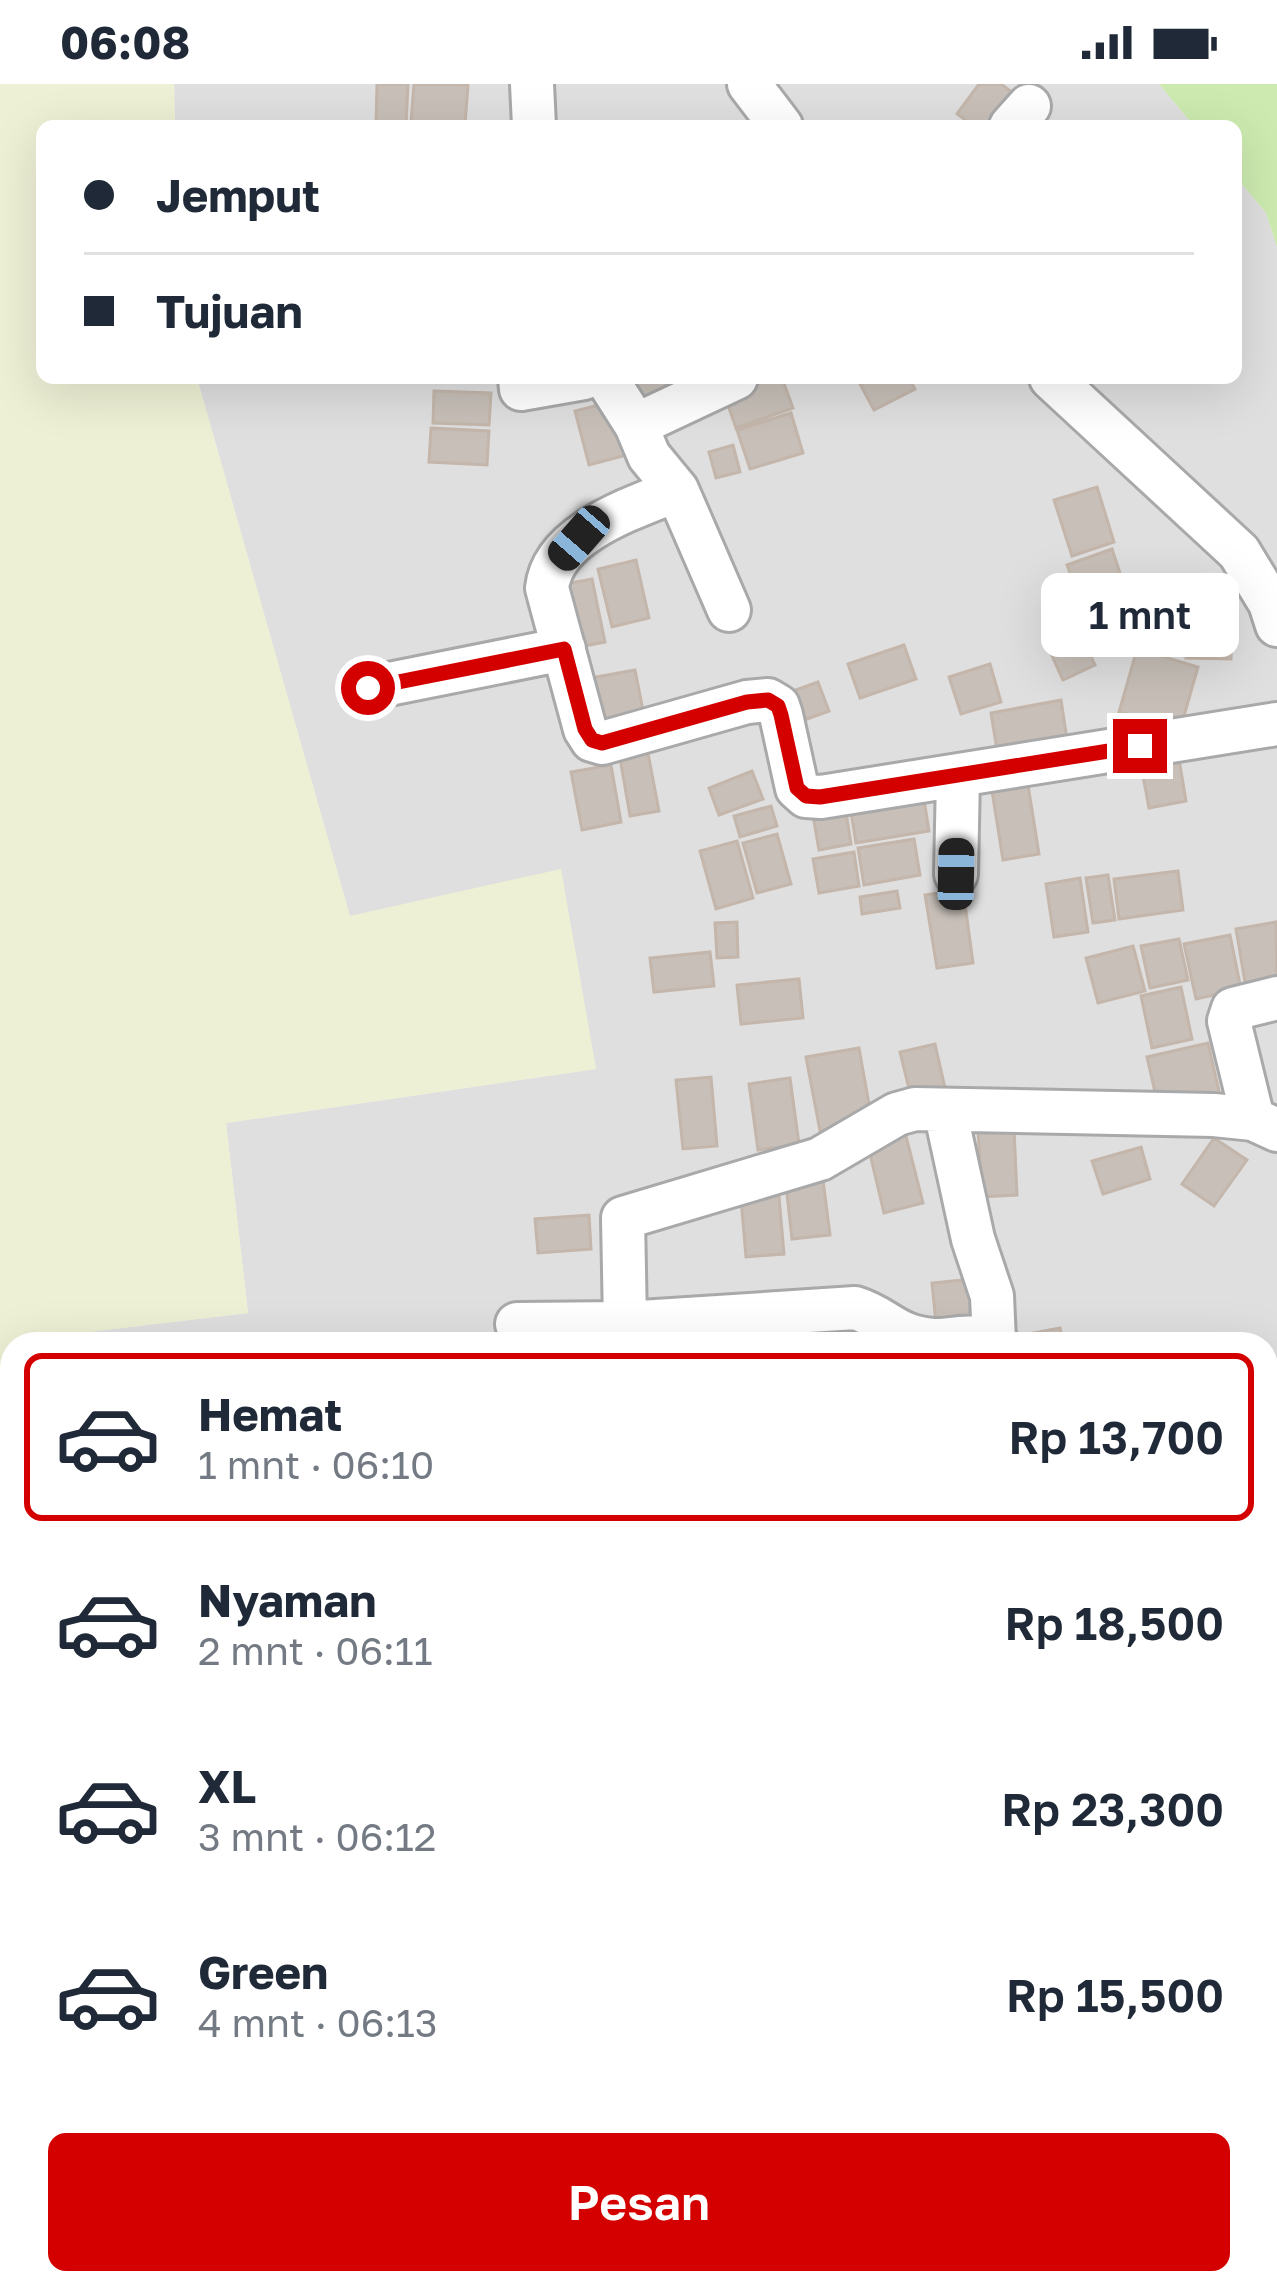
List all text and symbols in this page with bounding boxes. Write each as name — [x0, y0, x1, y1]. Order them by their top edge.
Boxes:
text: 06:08 — [60, 15, 190, 69]
text: Jemput — [156, 168, 320, 222]
text: Tujuan — [156, 284, 303, 338]
car — [542, 499, 616, 577]
callout: 1 mnt — [1041, 572, 1239, 656]
text: 1 mnt — [1089, 591, 1191, 638]
route start — [341, 661, 395, 715]
route end — [1113, 719, 1167, 773]
car — [937, 838, 975, 910]
icon: car — [54, 1383, 162, 1491]
text: Hemat — [198, 1387, 342, 1441]
text: Rp 13,700 — [1008, 1410, 1224, 1464]
text: 1 mnt · 06:10 — [198, 1441, 434, 1488]
icon: car — [54, 1569, 162, 1677]
text: Nyaman — [198, 1573, 376, 1627]
text: Rp 18,500 — [1005, 1596, 1224, 1650]
text: 2 mnt · 06:11 — [198, 1627, 433, 1674]
icon: car — [54, 1755, 162, 1863]
text: XL — [198, 1759, 256, 1813]
text: Rp 23,300 — [1001, 1782, 1224, 1836]
text: 3 mnt · 06:12 — [198, 1813, 437, 1860]
icon: car — [54, 1941, 162, 2049]
text: Green — [198, 1945, 328, 1999]
text: Rp 15,500 — [1006, 1968, 1224, 2022]
text: 4 mnt · 06:13 — [198, 1999, 438, 2046]
button: Pesan — [48, 2133, 1230, 2271]

